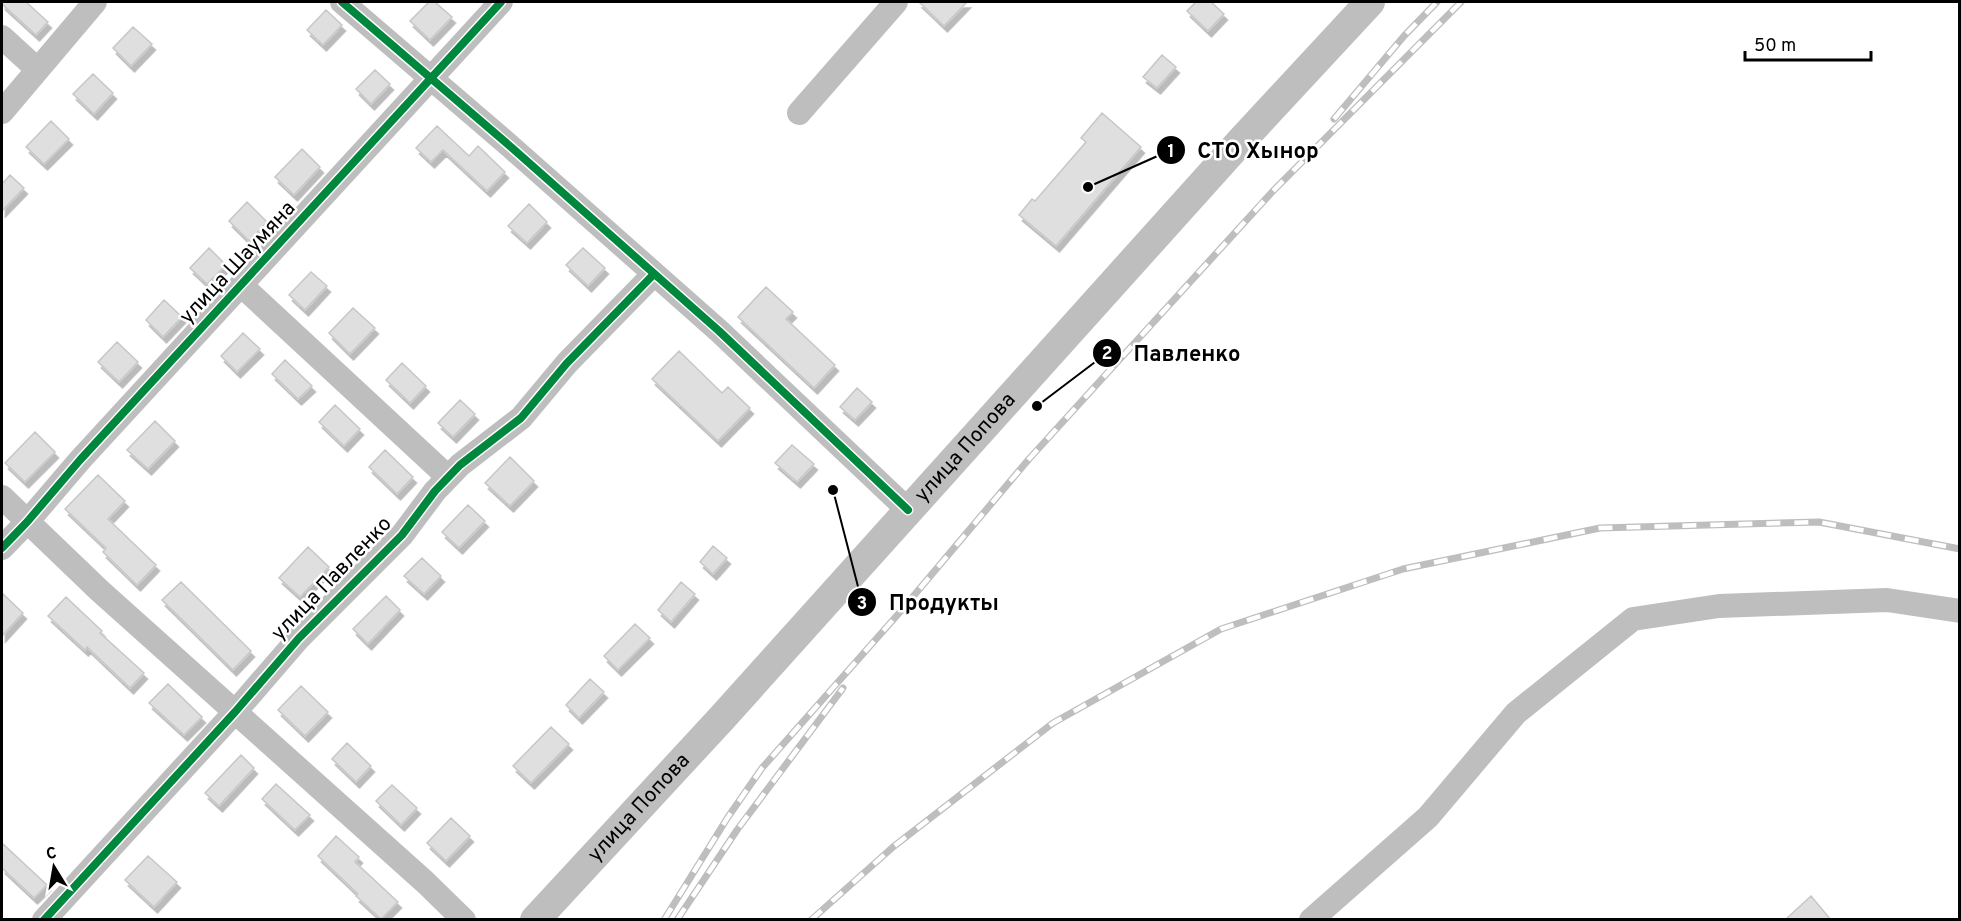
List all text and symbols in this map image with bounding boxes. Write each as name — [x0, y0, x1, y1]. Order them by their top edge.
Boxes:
scale bar — [1745, 24, 1871, 62]
text: 50 m — [1754, 35, 1796, 58]
callout: СТО Хынор — [1156, 130, 1331, 170]
text: СТО Хынор — [1197, 139, 1319, 166]
text: 1 — [1167, 141, 1175, 164]
street label: улица Шаумяна — [174, 196, 302, 330]
callout: Павленко — [1092, 333, 1253, 373]
text: Павленко — [1134, 342, 1240, 369]
text: 2 — [1101, 343, 1113, 366]
street label: улица Попова — [909, 387, 1022, 508]
street label: улица Павленко — [266, 511, 398, 647]
callout: Продукты — [847, 582, 1011, 622]
text: Продукты — [889, 591, 999, 618]
text: 3 — [857, 593, 867, 616]
street label: улица Попова — [582, 748, 696, 868]
north arrow — [24, 837, 84, 897]
text: С — [45, 843, 58, 865]

